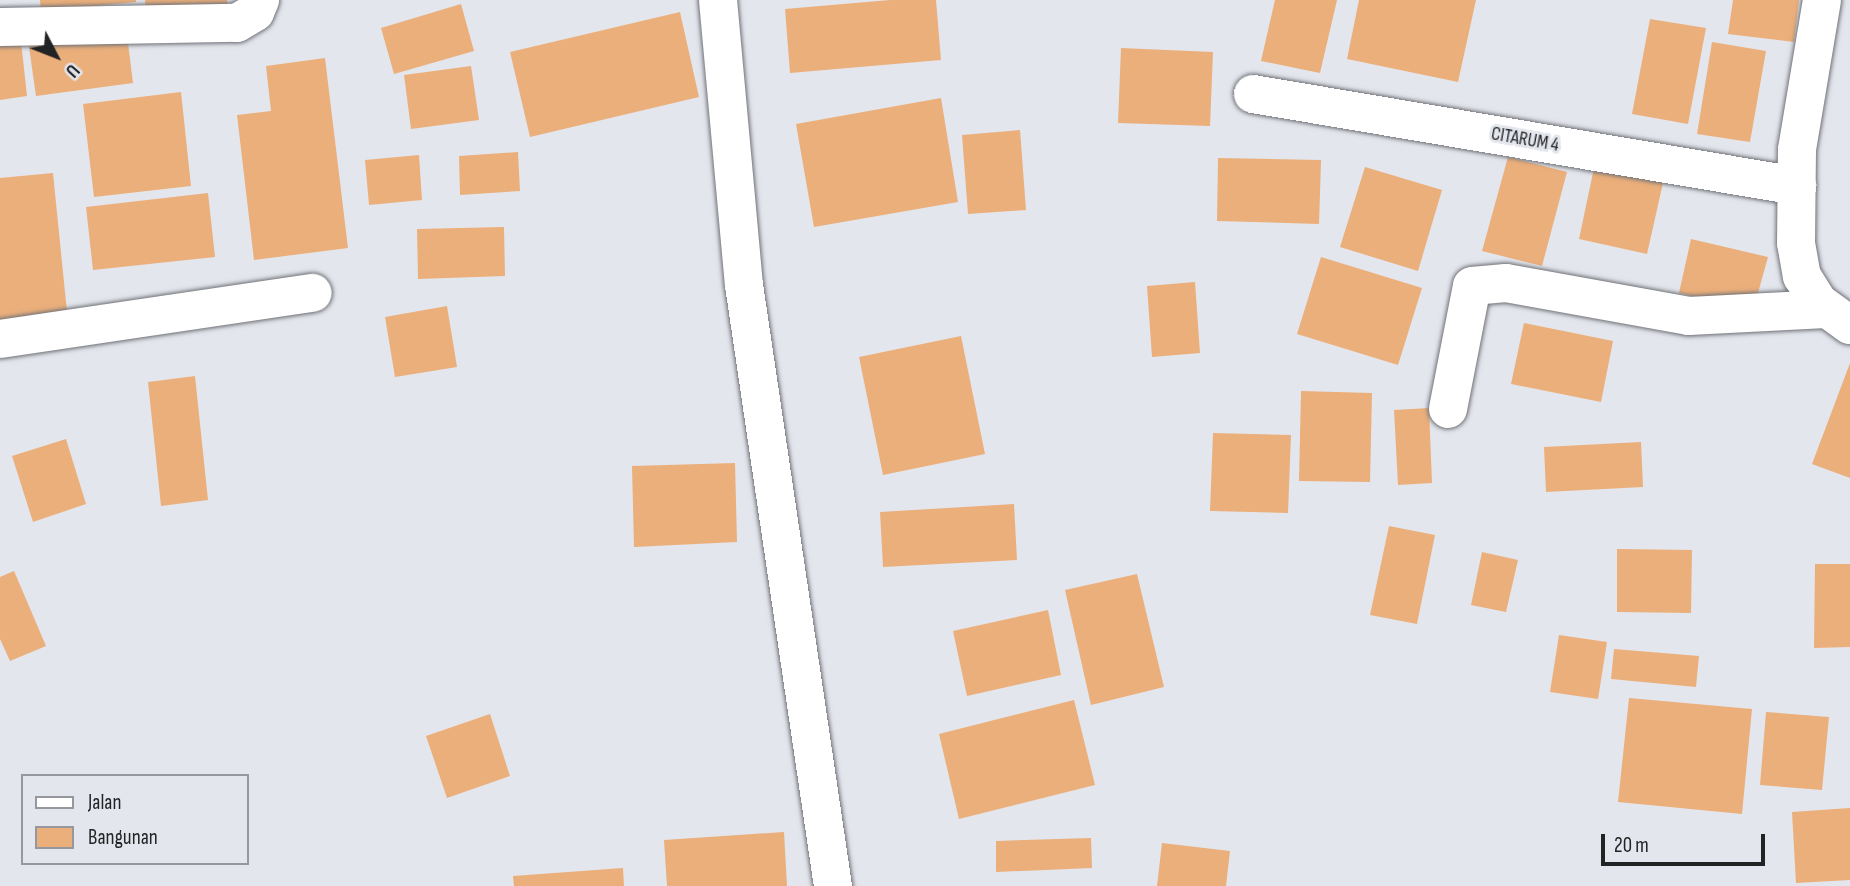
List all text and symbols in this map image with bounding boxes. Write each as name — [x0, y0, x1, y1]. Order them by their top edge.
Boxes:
north arrow — [21, 21, 91, 91]
text: U — [60, 59, 84, 82]
street label: CITARUM 4 — [1489, 123, 1561, 157]
legend — [21, 774, 248, 865]
text: Jalan — [88, 790, 121, 815]
scale bar — [1605, 820, 1770, 864]
text: Bangunan — [88, 825, 158, 850]
text: 20 m — [1614, 833, 1649, 858]

